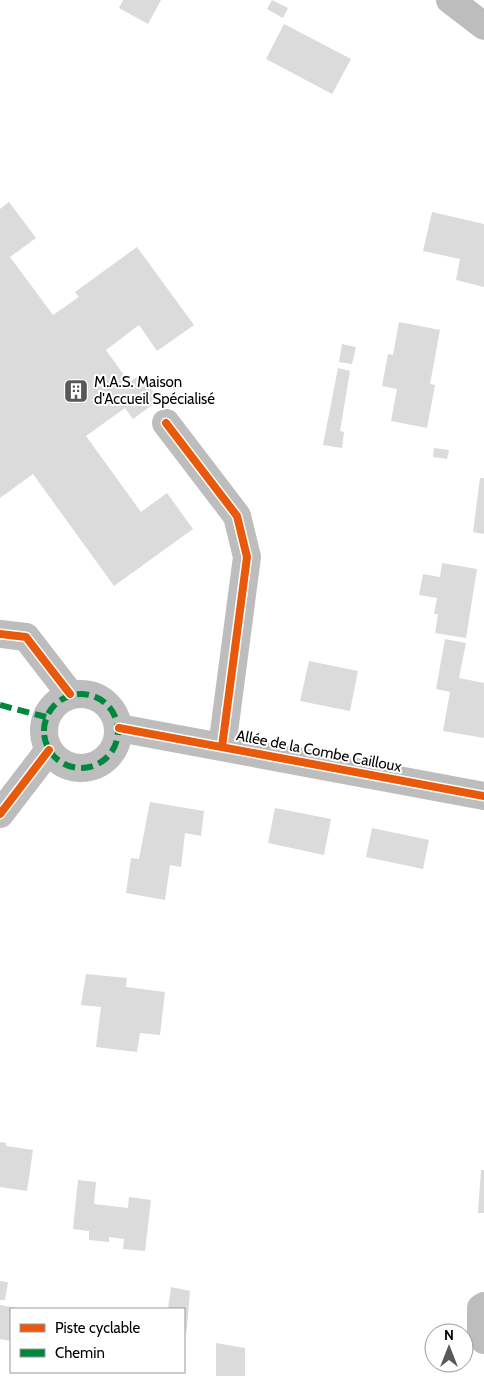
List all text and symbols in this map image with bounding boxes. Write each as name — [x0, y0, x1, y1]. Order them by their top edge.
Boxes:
place label: M.A.S. Maison d'Accueil Spécialisé — [94, 373, 215, 408]
building icon: M.A.S. Maison d'Accueil Spécialisé — [63, 378, 89, 404]
street label: Allée de la Combe Cailloux — [235, 726, 403, 776]
legend — [10, 1308, 185, 1373]
text: Piste cyclable — [55, 1319, 141, 1337]
north arrow — [424, 1323, 474, 1373]
text: N — [444, 1326, 454, 1344]
text: Chemin — [55, 1344, 105, 1362]

